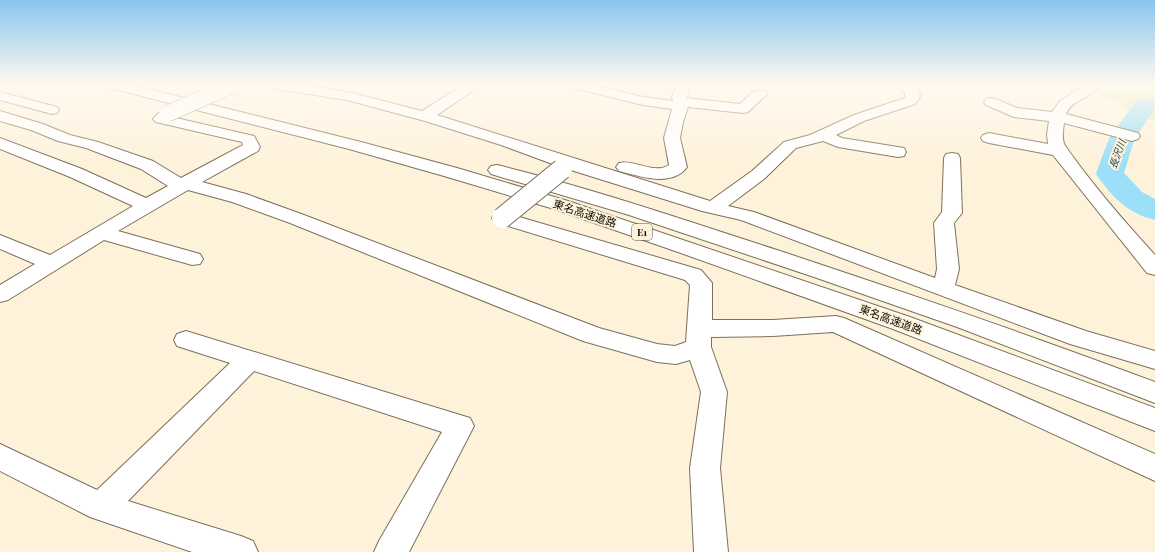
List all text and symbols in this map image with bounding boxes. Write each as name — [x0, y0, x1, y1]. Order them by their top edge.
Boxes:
water label: 長沢川 — [1105, 137, 1129, 170]
street label: 東名高速道路 — [551, 196, 619, 230]
road number: E1 — [632, 224, 652, 240]
street label: 東名高速道路 — [857, 301, 925, 337]

